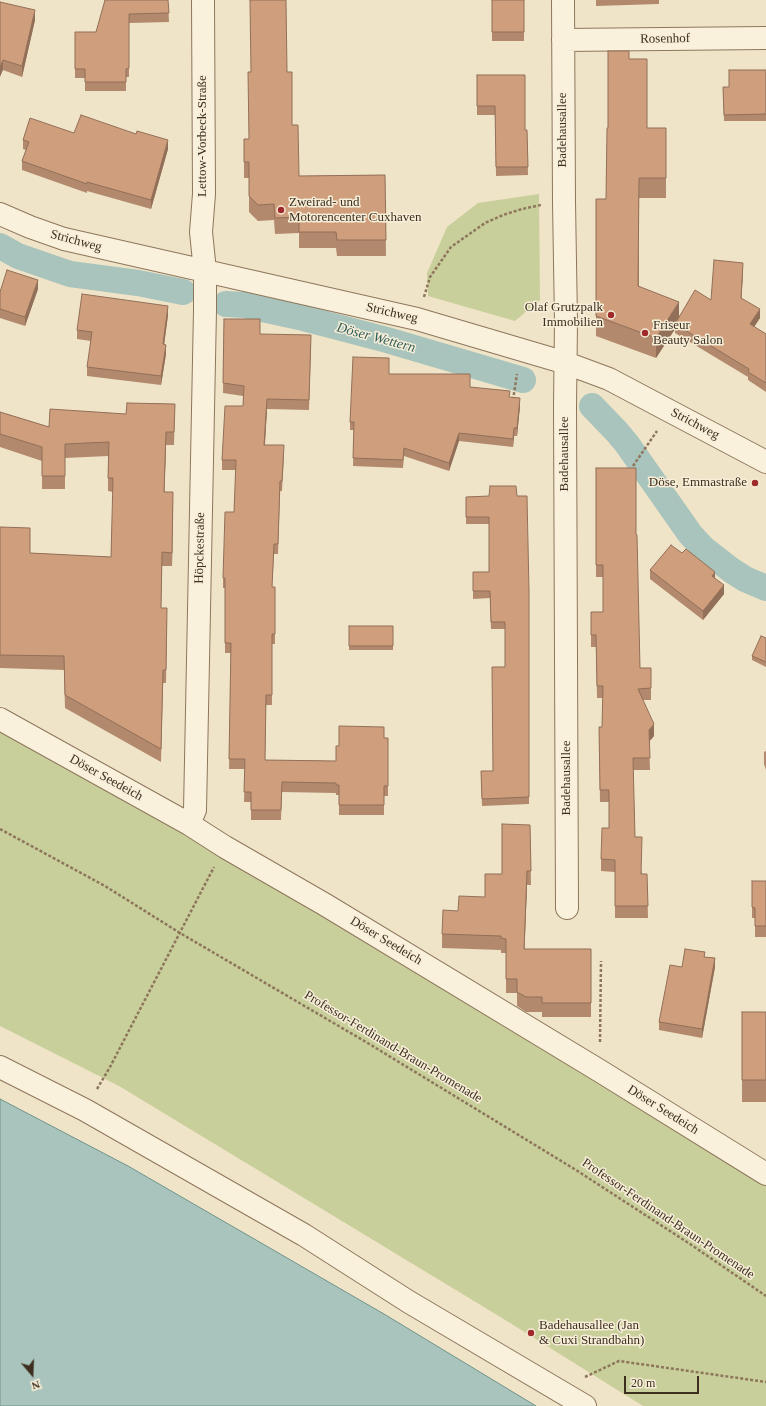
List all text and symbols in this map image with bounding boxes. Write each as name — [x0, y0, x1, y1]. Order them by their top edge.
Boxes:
street label: Rosenhof — [640, 31, 690, 47]
street label: Lettow-Vorbeck-Straße — [195, 75, 211, 197]
street label: Badehausallee — [555, 92, 571, 168]
place label: Zweirad- und Motorencenter Cuxhaven — [289, 195, 421, 226]
marker: Zweirad- und Motorencenter Cuxhaven — [276, 205, 286, 215]
street label: Strichweg — [49, 227, 103, 255]
street label: Strichweg — [365, 299, 419, 327]
place label: Olaf Grutzpalk Immobilien — [525, 300, 603, 331]
marker: Olaf Grutzpalk Immobilien — [606, 310, 616, 320]
place label: Friseur Beauty Salon — [653, 318, 723, 349]
water label: Döser Wettern — [335, 319, 417, 357]
marker: Friseur Beauty Salon — [640, 328, 650, 338]
street label: Strichweg — [668, 405, 722, 443]
street label: Badehausallee — [557, 416, 573, 492]
place label: Döse, Emmastraße — [649, 475, 747, 491]
marker: Döse, Emmastraße — [750, 478, 760, 488]
street label: Höpckestraße — [192, 512, 208, 584]
street label: Badehausallee — [559, 740, 575, 816]
street label: Döser Seedeich — [67, 751, 145, 805]
street label: Döser Seedeich — [347, 913, 425, 969]
street label: Professor-Ferdinand-Braun-Promenade — [301, 988, 485, 1106]
street label: Döser Seedeich — [624, 1082, 702, 1138]
street label: Professor-Ferdinand-Braun-Promenade — [579, 1155, 757, 1283]
place label: Badehausallee (Jan & Cuxi Strandbahn) — [539, 1318, 644, 1349]
marker: Badehausallee (Jan & Cuxi Strandbahn) — [526, 1328, 536, 1338]
north arrow — [12, 1354, 52, 1394]
scale bar — [626, 1368, 701, 1394]
text: 20 m — [631, 1376, 655, 1390]
text: N — [30, 1378, 42, 1392]

